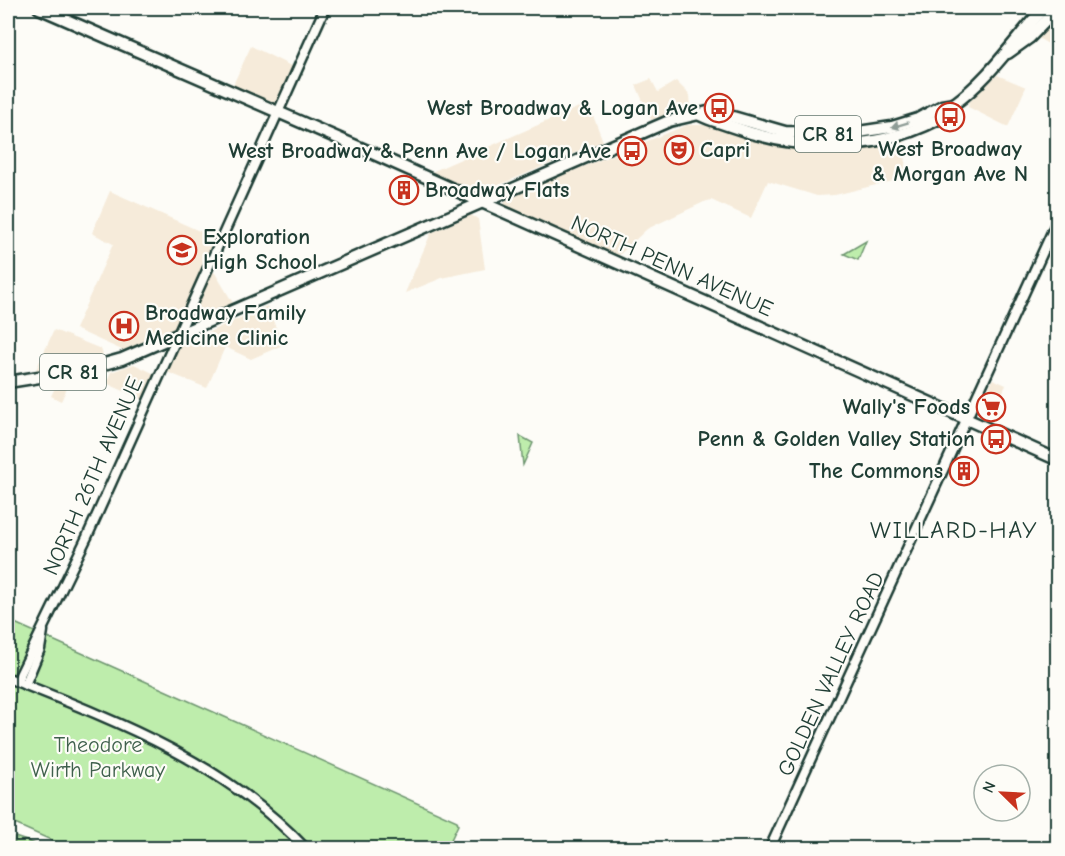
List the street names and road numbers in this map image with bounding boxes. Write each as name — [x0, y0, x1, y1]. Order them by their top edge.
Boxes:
road number: CR 81 — [795, 116, 861, 152]
street label: NORTH PENN AVENUE — [567, 210, 777, 322]
road number: CR 81 — [40, 354, 106, 390]
street label: NORTH 26TH AVENUE — [38, 373, 148, 579]
street label: GOLDEN VALLEY ROAD — [772, 568, 890, 780]

